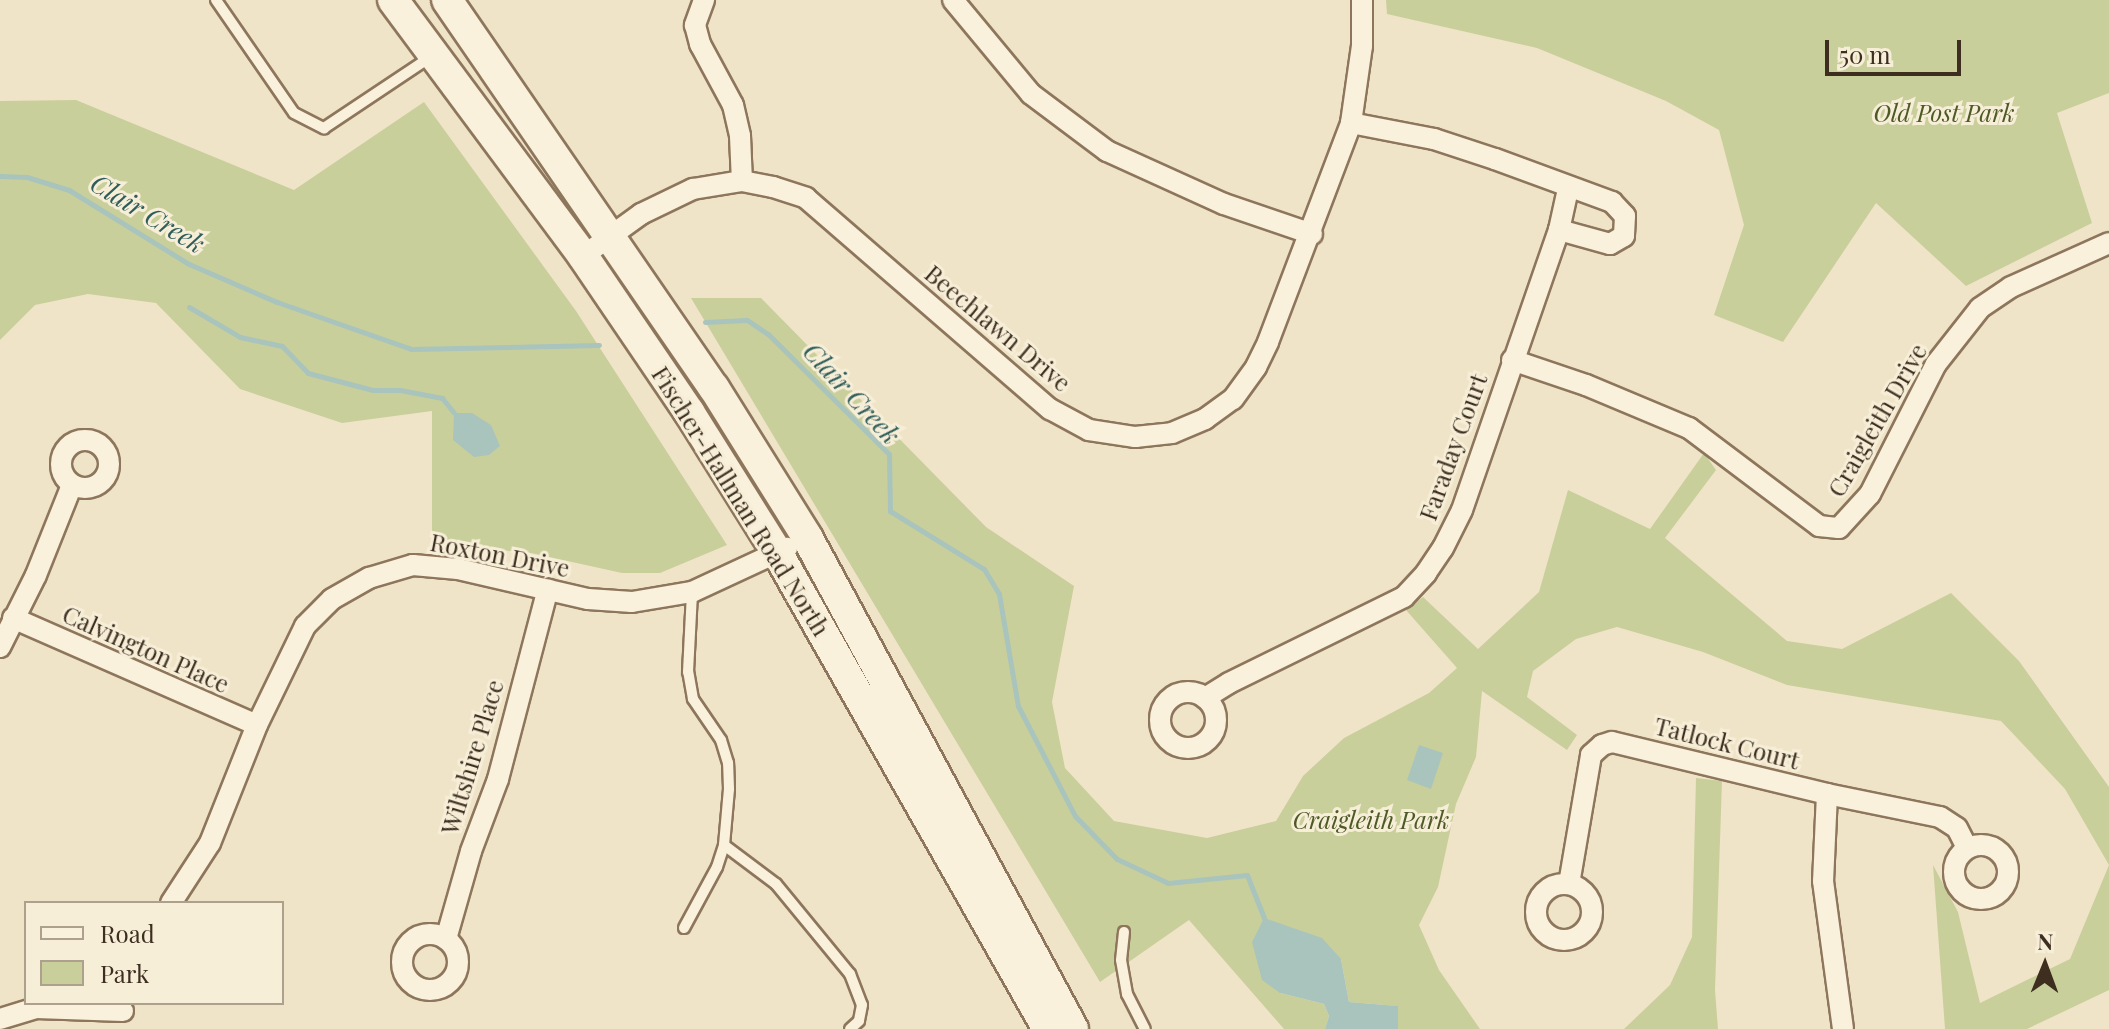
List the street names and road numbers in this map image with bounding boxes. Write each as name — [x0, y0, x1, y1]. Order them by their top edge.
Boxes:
street label: Beechlawn Drive — [919, 259, 1077, 397]
street label: Craigleith Drive — [1822, 338, 1932, 502]
street label: Fischer-Hallman Road North — [646, 361, 836, 641]
street label: Faraday Court — [1413, 369, 1493, 525]
street label: Roxton Drive — [428, 527, 572, 583]
street label: Calvington Place — [58, 599, 234, 699]
street label: Wiltshire Place — [435, 676, 509, 838]
street label: Tatlock Court — [1652, 711, 1802, 775]

